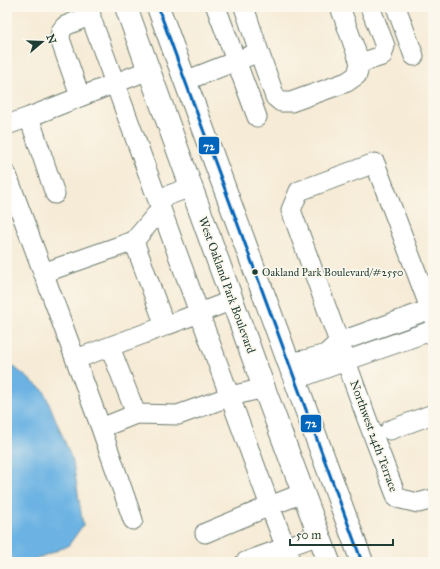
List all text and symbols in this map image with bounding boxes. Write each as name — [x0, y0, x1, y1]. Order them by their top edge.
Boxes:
north arrow — [22, 22, 62, 62]
text: N — [43, 32, 59, 46]
line badge: 72 — [198, 136, 220, 155]
text: 72 — [203, 140, 215, 153]
street label: West Oakland Park Boulevard — [196, 215, 258, 355]
place label: Oakland Park Boulevard/#2550 — [262, 266, 404, 279]
marker: Oakland Park Boulevard/#2550 — [250, 267, 260, 277]
street label: Northwest 24th Terrace — [347, 378, 401, 494]
line badge: 72 — [300, 414, 322, 433]
text: 72 — [305, 417, 317, 430]
scale bar — [290, 521, 393, 547]
text: 50 m — [296, 528, 321, 542]

